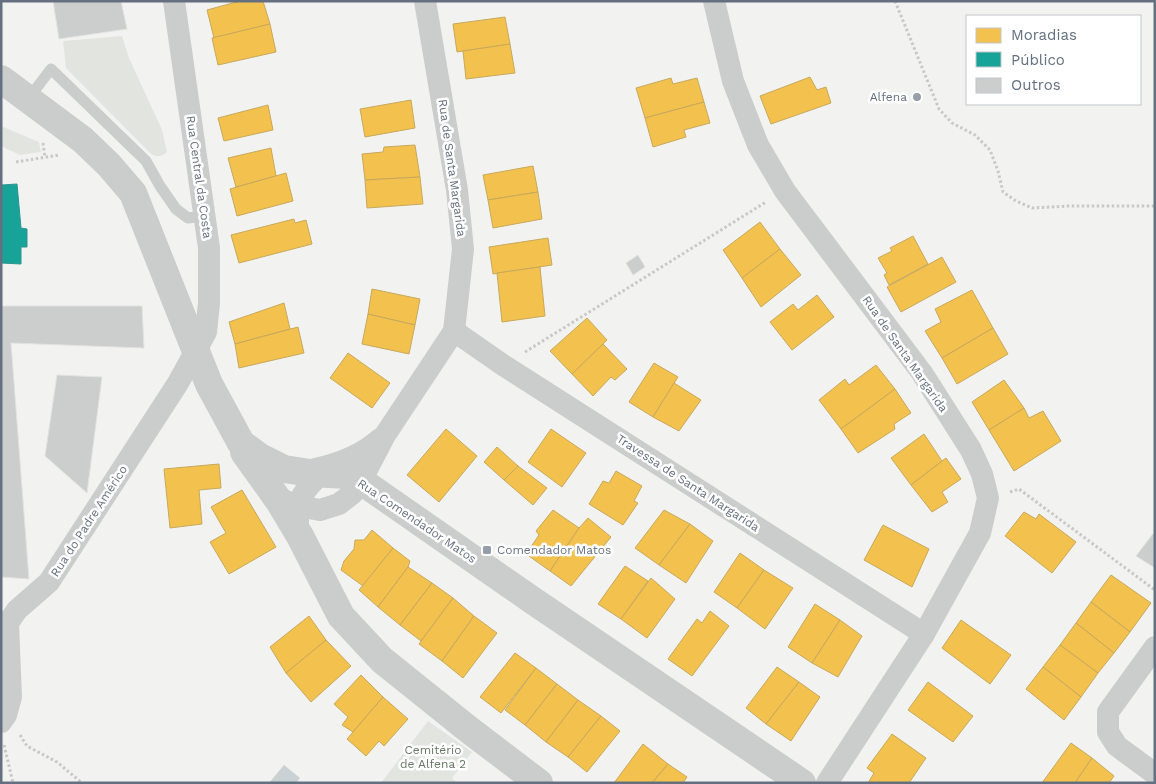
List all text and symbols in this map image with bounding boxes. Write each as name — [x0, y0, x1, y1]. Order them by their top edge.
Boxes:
legend — [966, 15, 1141, 105]
text: Moradias — [1011, 26, 1077, 44]
text: Público — [1011, 51, 1065, 69]
text: Outros — [1011, 76, 1061, 94]
place label: Alfena — [870, 90, 907, 104]
marker: Alfena — [911, 91, 923, 103]
street label: Rua de Santa Margarida — [435, 98, 469, 238]
street label: Rua Central da Costa — [183, 115, 215, 240]
street label: Rua de Santa Margarida — [859, 293, 951, 415]
street label: Travessa de Santa Margarida — [614, 432, 762, 535]
street label: Rua do Padre Américo — [48, 463, 130, 579]
street label: Rua Comendador Matos — [355, 476, 479, 566]
place label: Comendador Matos — [497, 543, 611, 557]
marker: Comendador Matos — [481, 544, 493, 556]
park label: Cemitério de Alfena 2 — [400, 743, 466, 771]

